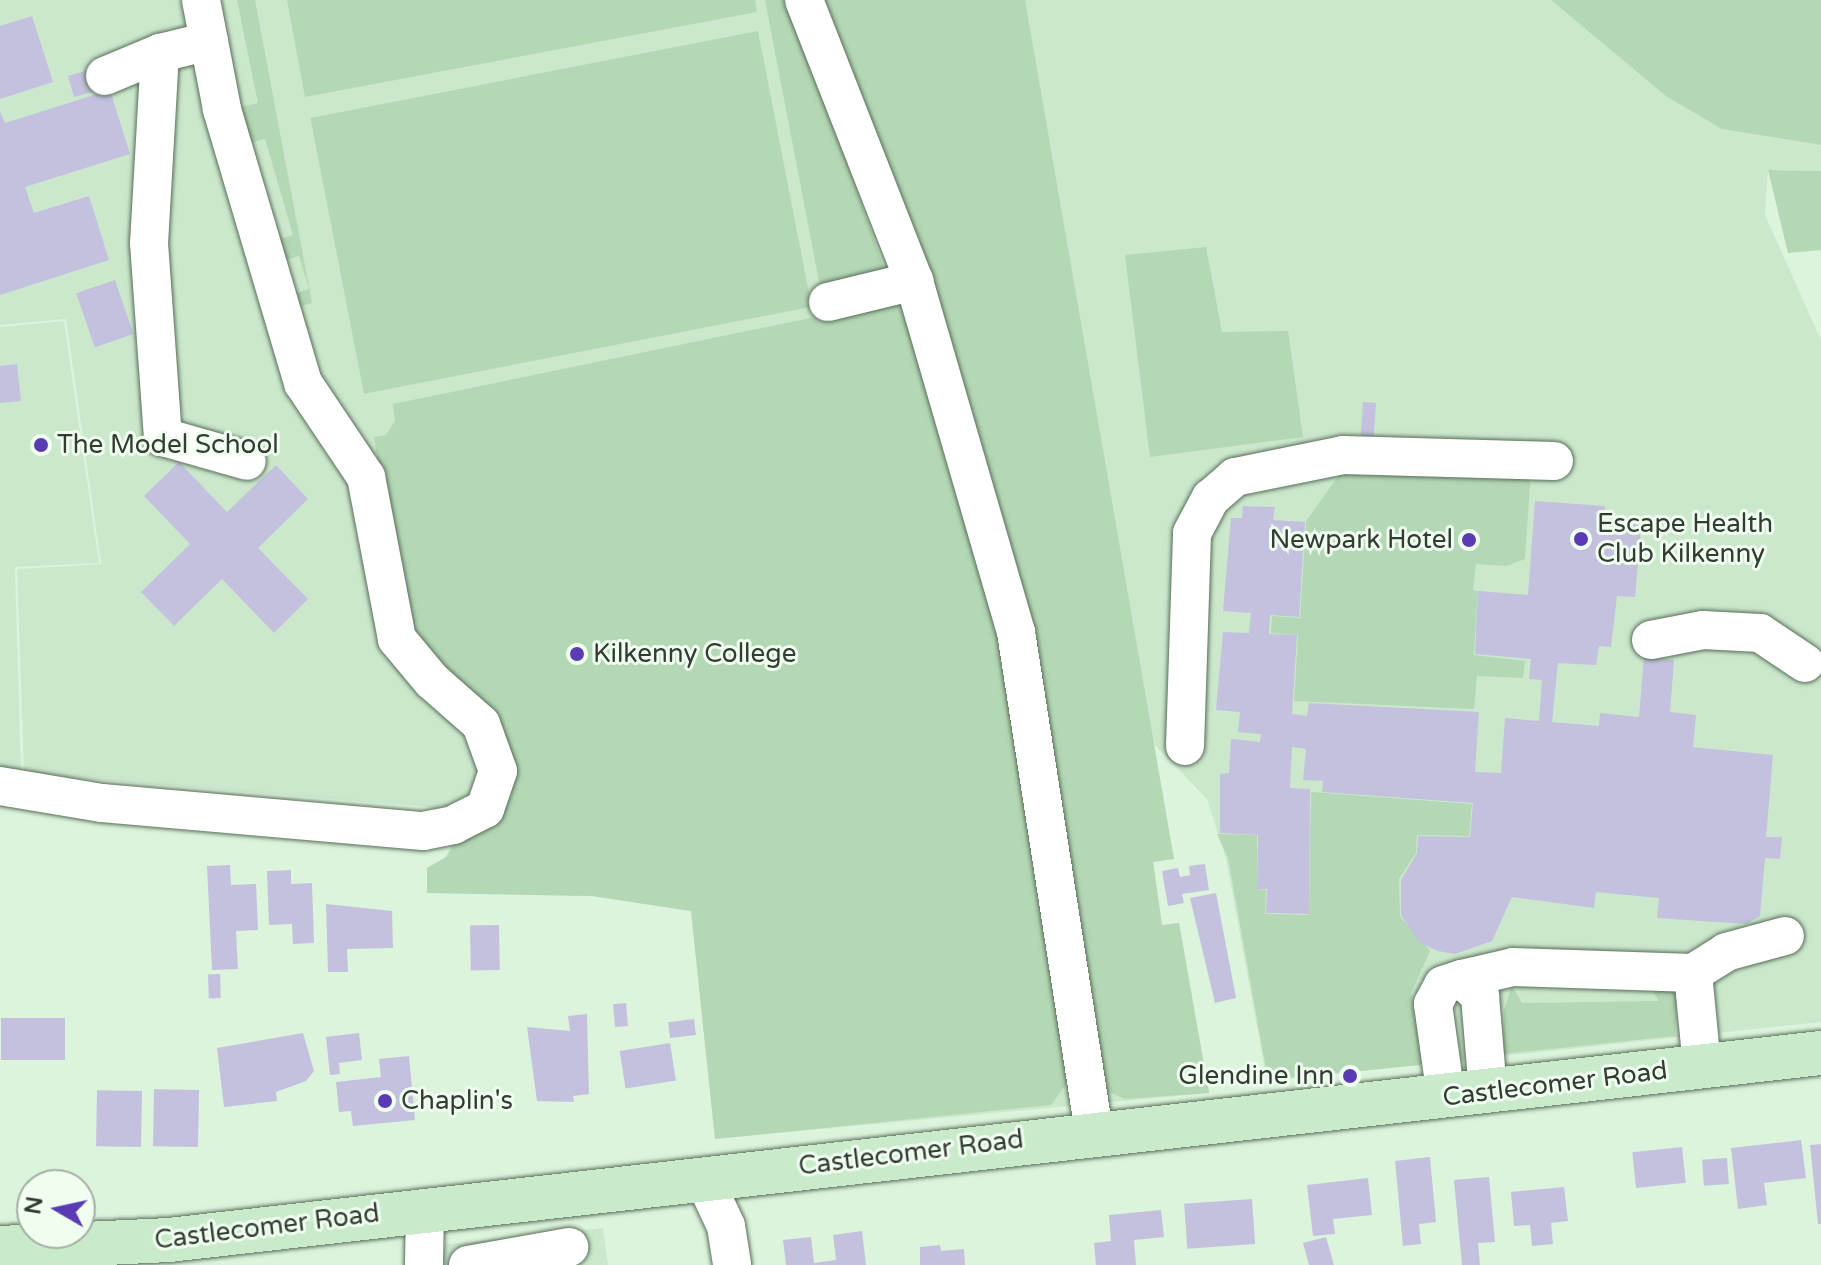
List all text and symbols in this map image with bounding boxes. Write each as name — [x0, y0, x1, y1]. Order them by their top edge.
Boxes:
place label: The Model School — [57, 429, 279, 461]
marker: The Model School — [32, 436, 50, 454]
place label: Escape Health Club Kilkenny — [1597, 508, 1773, 570]
place label: Newpark Hotel — [1269, 524, 1453, 556]
marker: Escape Health Club Kilkenny — [1572, 530, 1590, 548]
marker: Newpark Hotel — [1460, 531, 1478, 549]
place label: Kilkenny College — [593, 638, 796, 670]
marker: Kilkenny College — [568, 645, 586, 663]
street label: Castlecomer Road — [1441, 1055, 1669, 1113]
place label: Glendine Inn — [1178, 1060, 1334, 1092]
marker: Glendine Inn — [1341, 1067, 1359, 1085]
place label: Chaplin's — [401, 1085, 513, 1117]
marker: Chaplin's — [376, 1092, 394, 1110]
street label: Castlecomer Road — [797, 1124, 1025, 1182]
north arrow — [16, 1169, 96, 1249]
text: N — [20, 1195, 48, 1216]
street label: Castlecomer Road — [153, 1198, 381, 1256]

